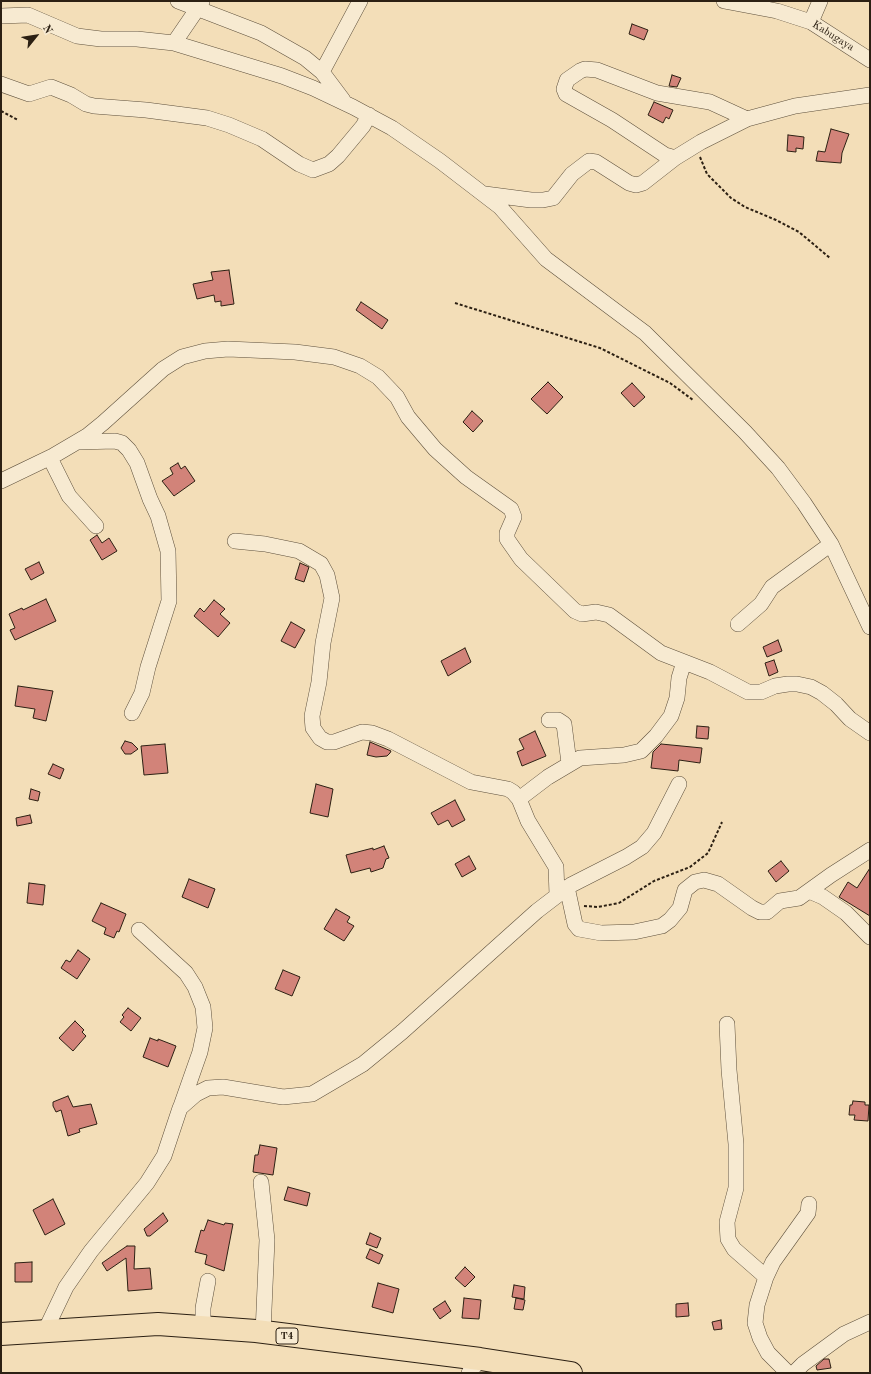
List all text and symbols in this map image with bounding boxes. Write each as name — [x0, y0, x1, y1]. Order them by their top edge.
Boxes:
north arrow — [16, 16, 56, 56]
street label: Kabugaya — [809, 18, 857, 54]
text: N — [40, 23, 54, 36]
road number: T4 — [276, 1328, 298, 1344]

